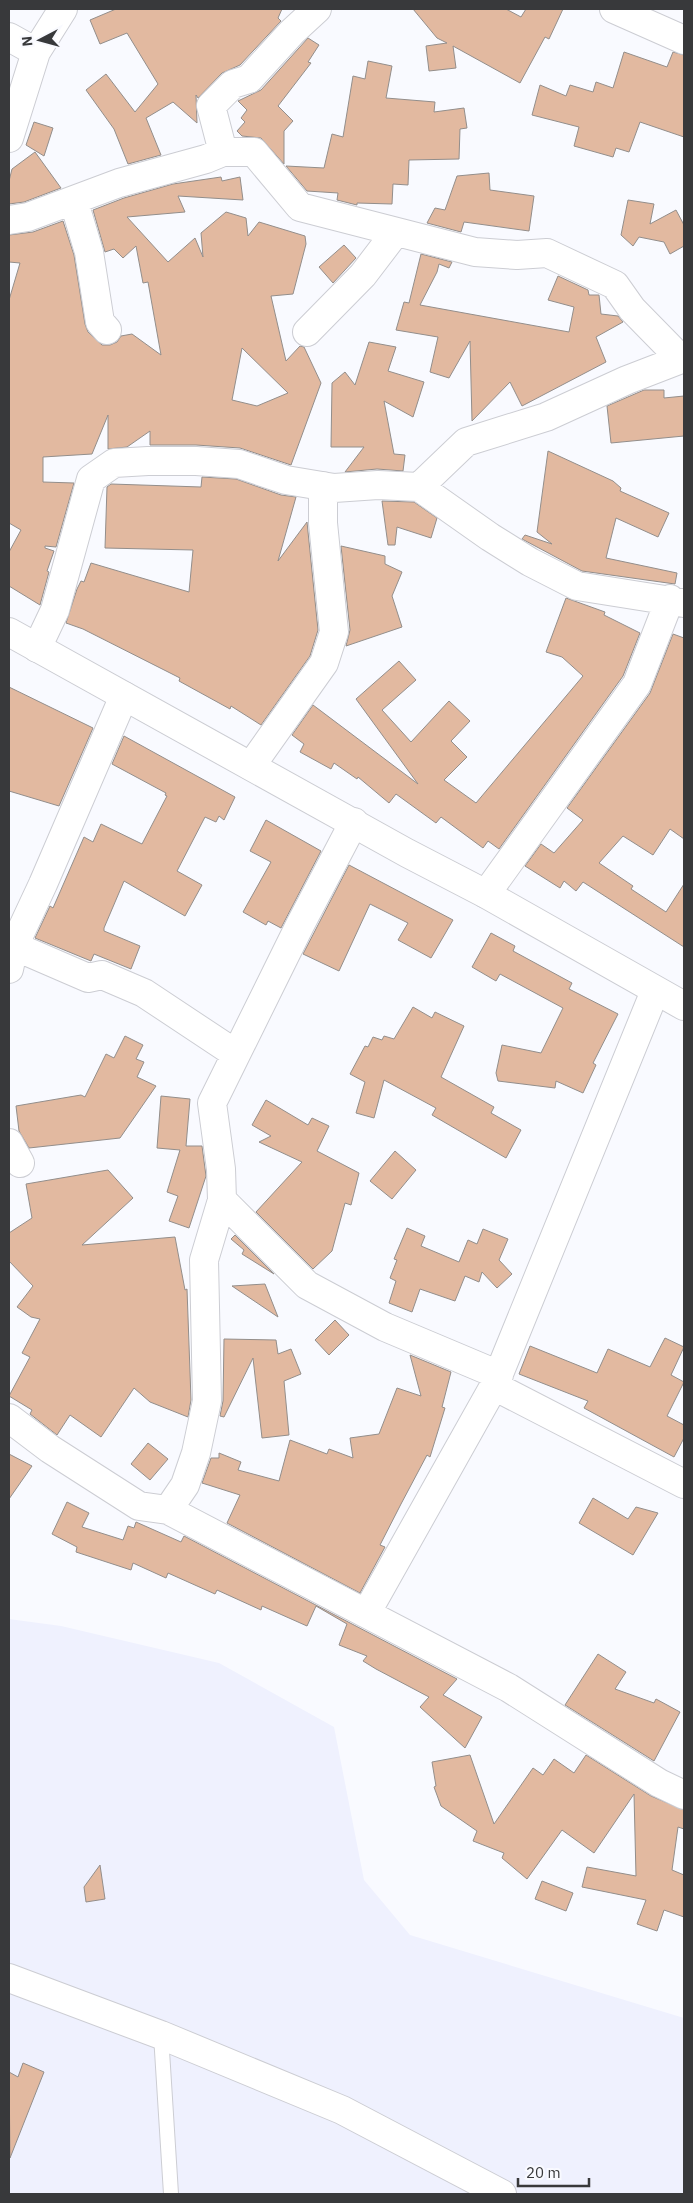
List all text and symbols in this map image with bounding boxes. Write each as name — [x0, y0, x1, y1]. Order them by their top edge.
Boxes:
north arrow — [15, 15, 65, 65]
text: N — [18, 35, 37, 47]
scale bar — [518, 2156, 589, 2188]
text: 20 m — [526, 2163, 561, 2182]

